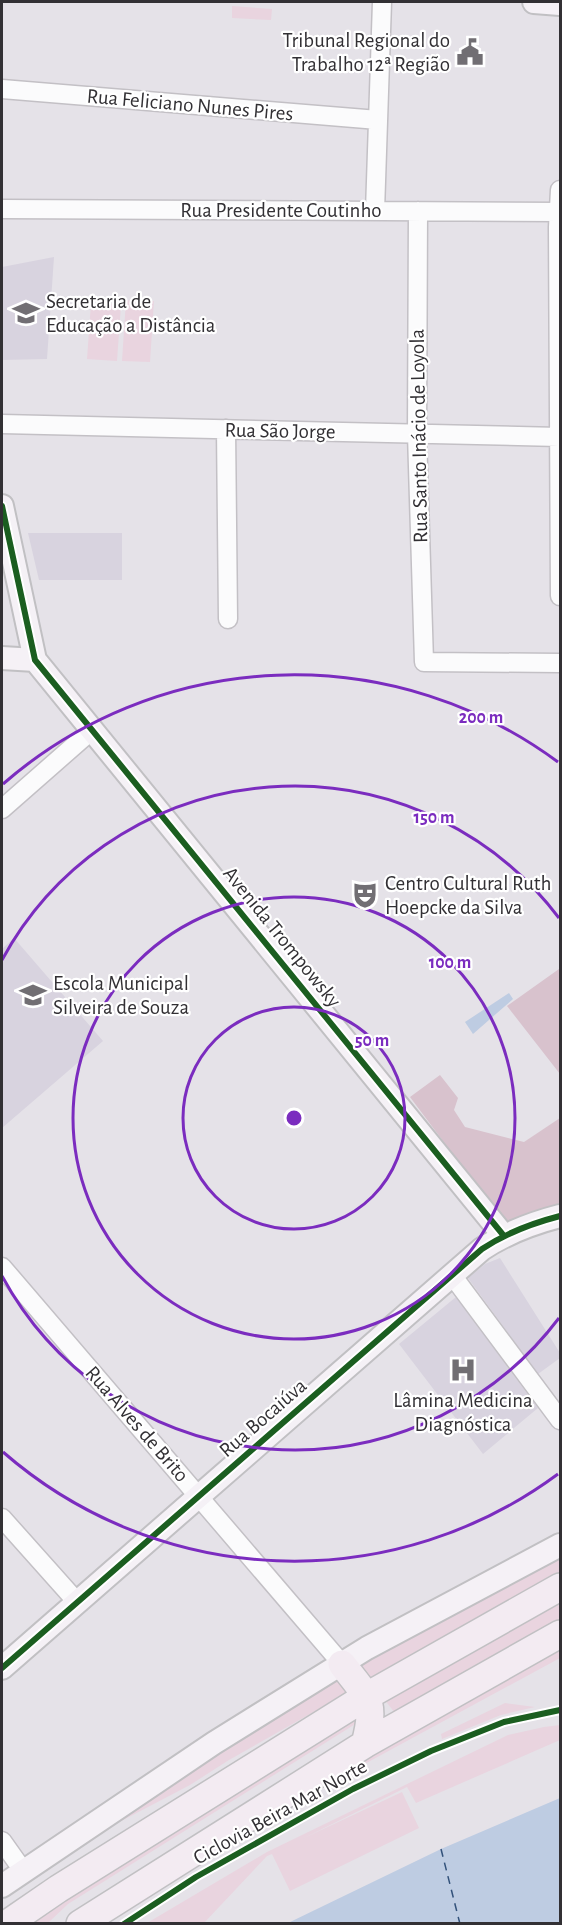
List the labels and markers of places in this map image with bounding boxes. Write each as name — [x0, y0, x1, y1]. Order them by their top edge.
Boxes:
place label: Tribunal Regional do Trabalho 12ª Região — [283, 30, 450, 75]
public building icon: Tribunal Regional do Trabalho 12ª Região — [455, 37, 485, 67]
place label: Secretaria de Educação a Distância — [46, 291, 216, 336]
school or university icon: Secretaria de Educação a Distância — [11, 298, 41, 328]
place label: Centro Cultural Ruth Hoepcke da Silva — [385, 873, 552, 918]
theatre icon: Centro Cultural Ruth Hoepcke da Silva — [350, 880, 380, 910]
place label: Escola Municipal Silveira de Souza — [53, 973, 189, 1018]
school or university icon: Escola Municipal Silveira de Souza — [18, 980, 48, 1010]
centre of rings — [284, 1108, 304, 1128]
hospital icon: Lâmina Medicina Diagnóstica — [448, 1355, 478, 1385]
place label: Lâmina Medicina Diagnóstica — [393, 1390, 533, 1435]

